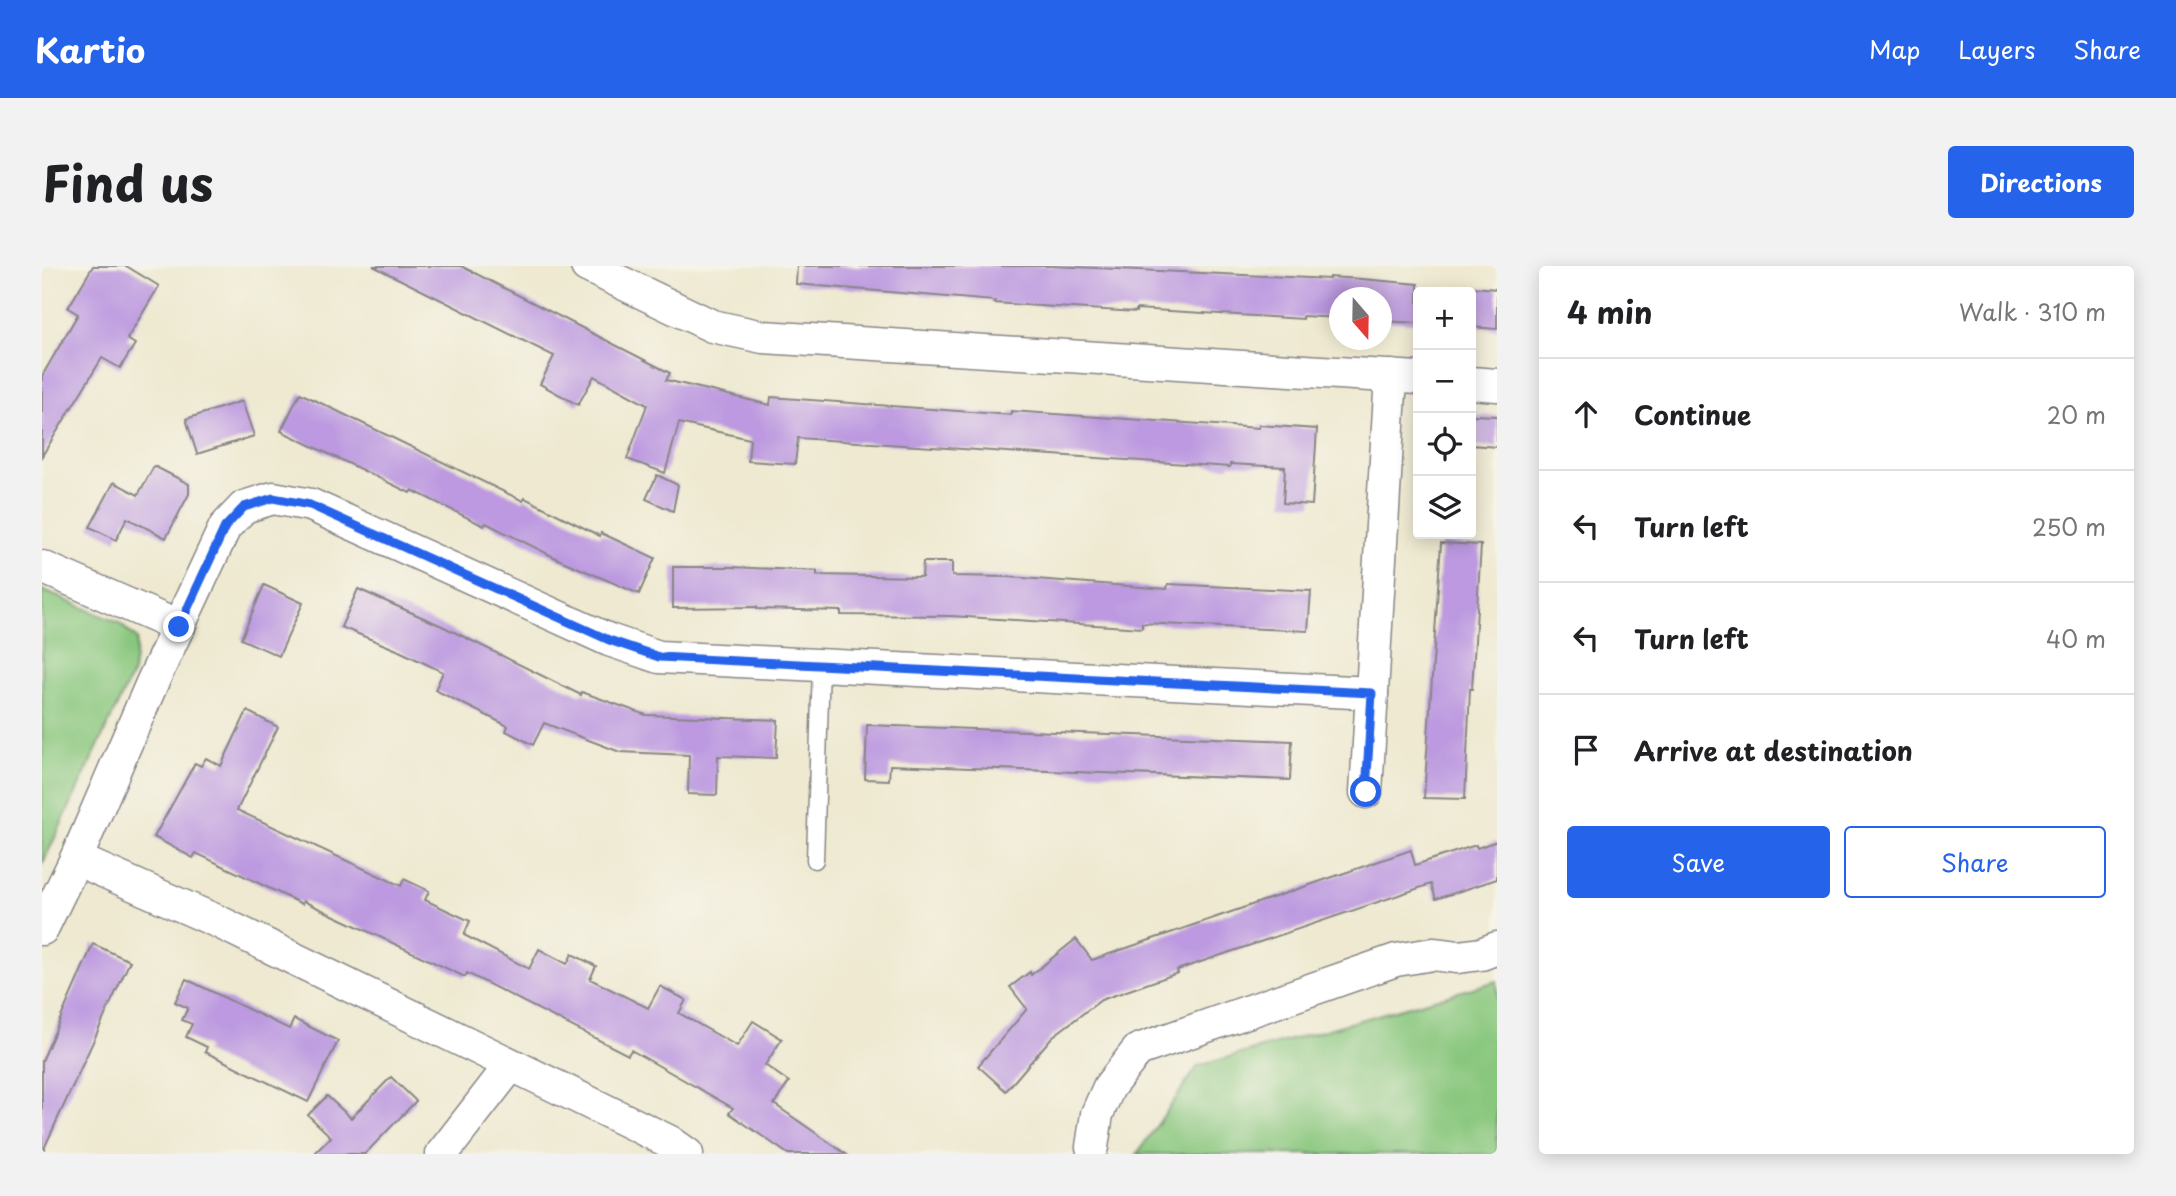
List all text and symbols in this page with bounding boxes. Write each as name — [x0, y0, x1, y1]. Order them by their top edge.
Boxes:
text: Kartio — [35, 24, 145, 74]
text: Map — [1869, 31, 1920, 67]
text: Layers — [1958, 31, 2035, 67]
text: Share — [2073, 31, 2141, 67]
text: Find us — [42, 145, 213, 219]
button: Directions — [1948, 146, 2134, 218]
north arrow — [1329, 287, 1392, 350]
map controls — [1413, 287, 1476, 539]
button: + — [1413, 287, 1476, 350]
text: 4 min — [1567, 289, 1653, 334]
text: Walk · 310 m — [1959, 294, 2106, 329]
button: − — [1413, 350, 1476, 413]
icon: ahead — [1567, 395, 1605, 433]
text: Continue — [1634, 395, 1751, 434]
text: 20 m — [2047, 397, 2106, 432]
button: locate — [1413, 413, 1476, 476]
button: layers — [1413, 476, 1476, 539]
icon: left — [1567, 507, 1605, 545]
text: Turn left — [1634, 507, 1749, 546]
text: 250 m — [2032, 509, 2106, 544]
route end — [163, 611, 194, 642]
icon: left — [1567, 619, 1605, 657]
text: Turn left — [1634, 619, 1749, 658]
text: 40 m — [2046, 621, 2106, 656]
icon: arrive — [1567, 731, 1605, 769]
text: Arrive at destination — [1634, 731, 1913, 770]
route start — [1350, 776, 1381, 807]
button: Save — [1567, 826, 1830, 898]
button: Share — [1844, 826, 2106, 898]

